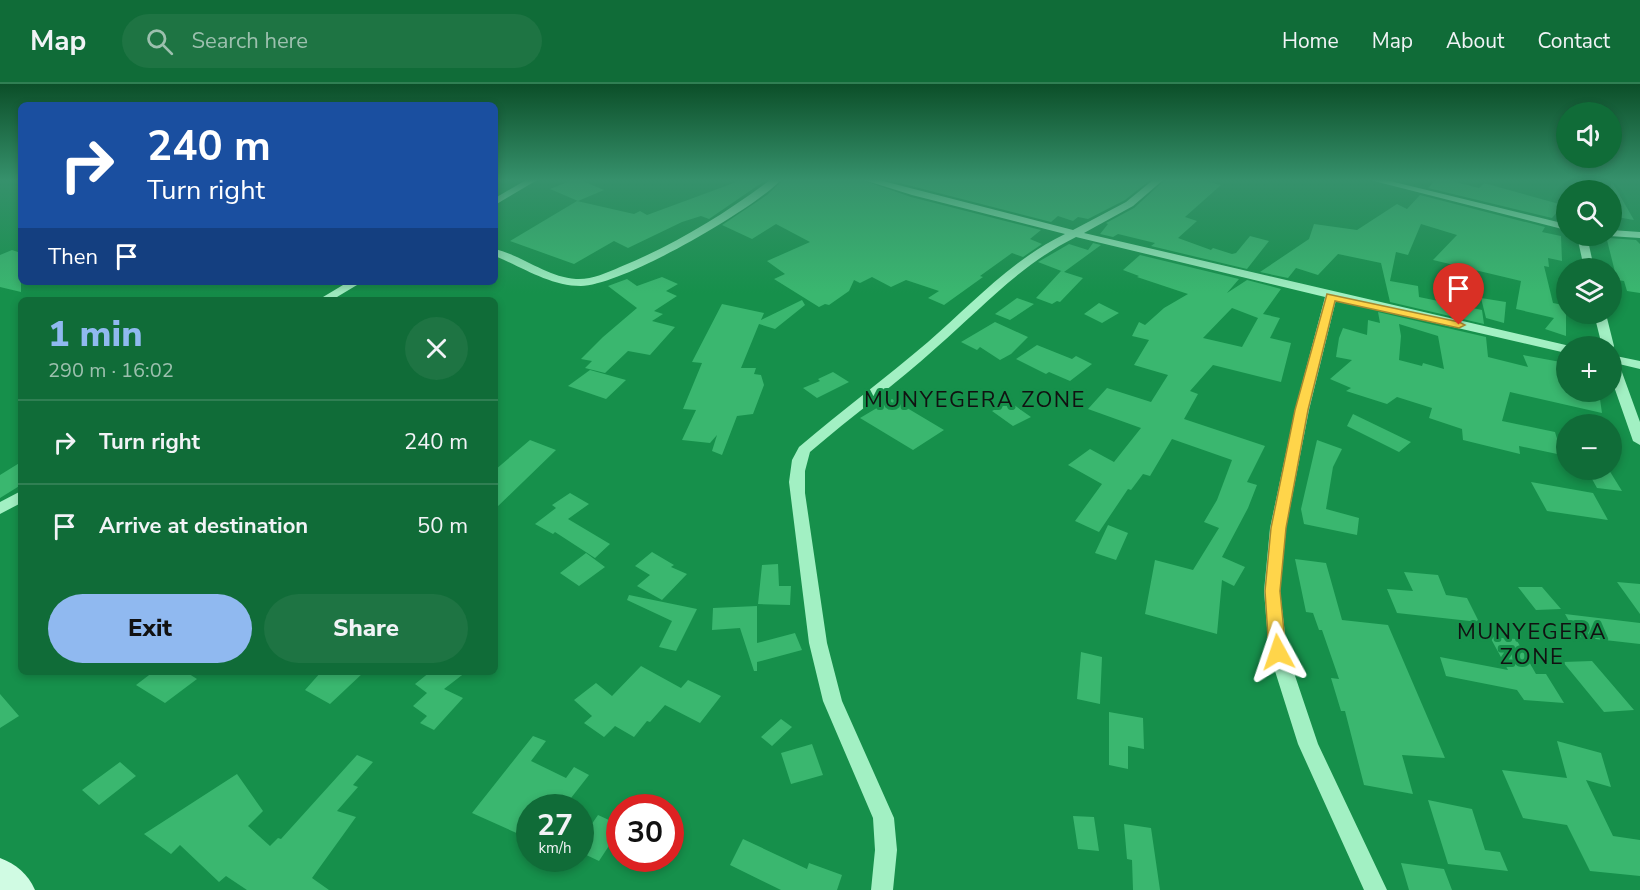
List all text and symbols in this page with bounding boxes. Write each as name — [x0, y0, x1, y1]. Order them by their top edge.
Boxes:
search box — [122, 14, 542, 68]
text: Map — [30, 22, 86, 60]
icon: search — [143, 25, 176, 58]
text: Search here — [191, 26, 308, 56]
text: Home — [1282, 27, 1339, 55]
text: Map — [1372, 27, 1413, 55]
text: About — [1446, 27, 1504, 55]
text: Contact — [1537, 27, 1610, 55]
map controls — [1556, 102, 1622, 480]
button: sound — [1556, 102, 1622, 168]
text: 240 m — [147, 118, 271, 175]
icon: right — [48, 126, 126, 204]
text: Turn right — [147, 172, 265, 209]
button: search — [1556, 180, 1622, 246]
icon: arrive — [110, 240, 143, 273]
text: Then — [48, 242, 98, 272]
button: layers — [1556, 258, 1622, 324]
pin — [1433, 263, 1484, 325]
icon: arrive — [1442, 272, 1475, 305]
text: 1 min — [48, 310, 143, 359]
button: close — [405, 317, 468, 380]
button: + — [1556, 336, 1622, 402]
text: 290 m · 16:02 — [48, 357, 174, 384]
district label: MUNYEGERA ZONE — [864, 385, 1086, 415]
button: − — [1556, 414, 1622, 480]
icon: right — [48, 426, 81, 459]
text: Turn right — [99, 427, 200, 457]
text: 240 m — [404, 427, 468, 457]
icon: arrive — [48, 510, 81, 543]
text: Arrive at destination — [99, 511, 308, 541]
text: 50 m — [417, 511, 468, 541]
button: Exit — [48, 594, 252, 663]
button: Share — [264, 594, 468, 663]
district label: MUNYEGERA ZONE — [1457, 617, 1607, 672]
position arrow — [1246, 620, 1310, 684]
speed limit sign: 30 — [606, 794, 684, 872]
text: 27 — [537, 805, 573, 846]
text: km/h — [538, 838, 572, 858]

